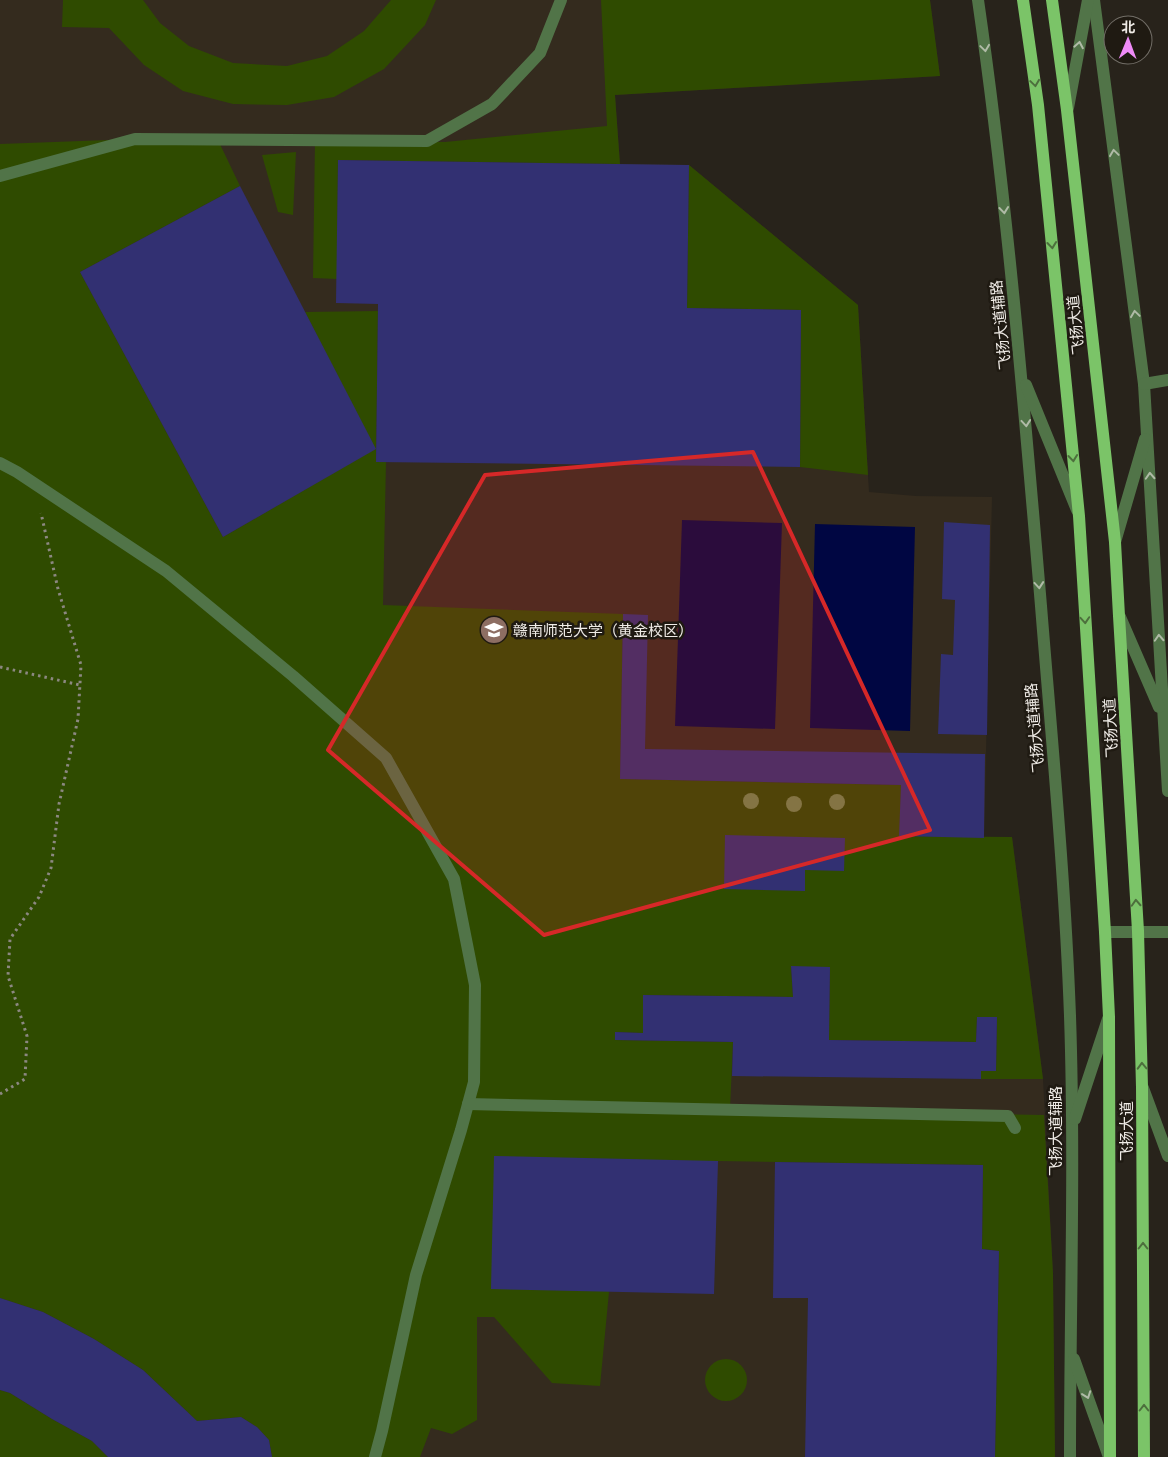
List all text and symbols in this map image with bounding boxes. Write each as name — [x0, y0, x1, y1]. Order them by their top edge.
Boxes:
north arrow — [1103, 15, 1153, 65]
text: 北 — [1121, 18, 1135, 35]
one-way arrow — [1074, 41, 1084, 50]
one-way arrow — [979, 45, 990, 53]
one-way arrow — [1029, 79, 1040, 87]
one-way arrow — [1109, 149, 1120, 157]
one-way arrow — [998, 206, 1009, 214]
one-way arrow — [1046, 241, 1057, 249]
street label: 飞扬大道辅路 — [986, 279, 1014, 371]
street label: 飞扬大道 — [1063, 294, 1087, 356]
one-way arrow — [1130, 310, 1141, 318]
one-way arrow — [1020, 420, 1031, 428]
one-way arrow — [1067, 455, 1078, 463]
one-way arrow — [1145, 471, 1155, 479]
one-way arrow — [1033, 582, 1044, 590]
school or university icon: 赣南师范大学（黄金校区） — [479, 615, 509, 645]
one-way arrow — [1080, 617, 1091, 625]
place label: 赣南师范大学（黄金校区） — [513, 621, 693, 639]
one-way arrow — [1153, 634, 1164, 642]
street label: 飞扬大道辅路 — [1021, 682, 1047, 774]
street label: 飞扬大道 — [1099, 698, 1121, 758]
one-way arrow — [1131, 899, 1142, 907]
one-way arrow — [1136, 1062, 1147, 1070]
street label: 飞扬大道辅路 — [1046, 1086, 1064, 1176]
street label: 飞扬大道 — [1117, 1101, 1135, 1161]
one-way arrow — [1138, 1242, 1148, 1250]
one-way arrow — [1081, 1390, 1091, 1399]
one-way arrow — [1139, 1404, 1149, 1412]

